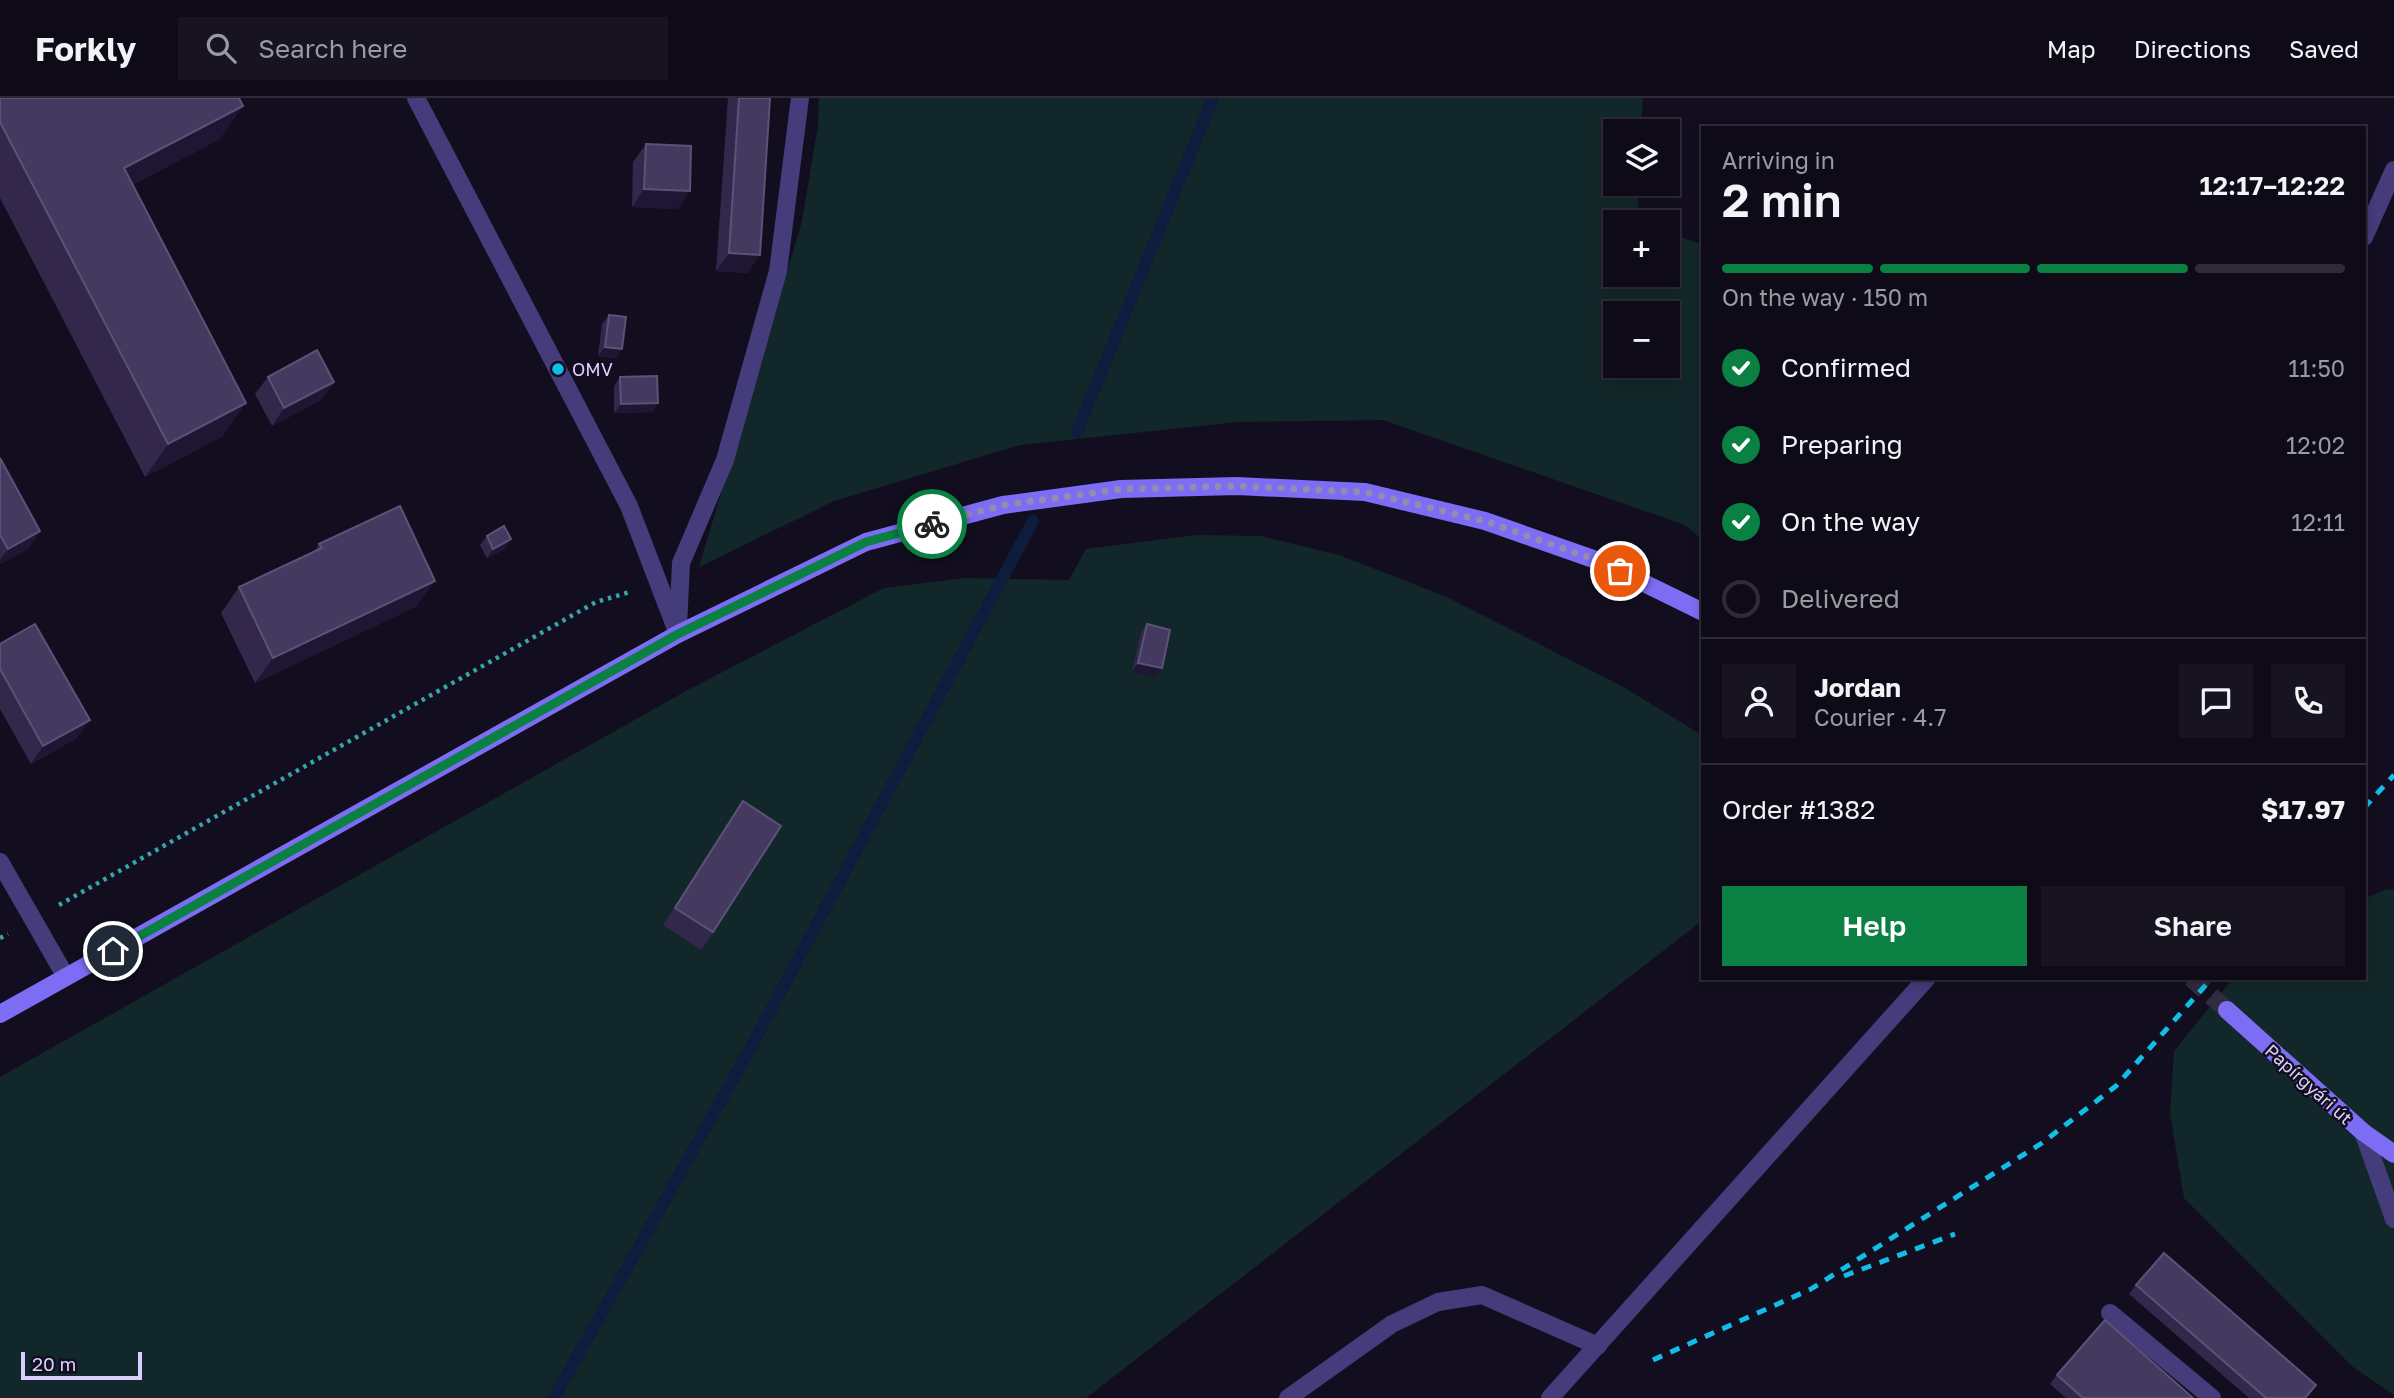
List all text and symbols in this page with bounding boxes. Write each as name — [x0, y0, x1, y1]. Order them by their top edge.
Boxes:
search box — [178, 17, 668, 80]
text: Forkly — [35, 29, 136, 68]
icon: search — [202, 29, 240, 67]
text: Search here — [258, 33, 407, 64]
text: Map — [2047, 34, 2096, 63]
text: Directions — [2134, 34, 2251, 63]
text: Saved — [2289, 34, 2359, 63]
map controls — [1603, 119, 1680, 378]
button: layers — [1603, 119, 1680, 196]
text: Arriving in — [1722, 146, 1835, 174]
text: 12:17–12:22 — [2199, 170, 2345, 201]
text: 2 min — [1722, 172, 1842, 227]
button: + — [1603, 210, 1680, 287]
text: On the way · 150 m — [1722, 283, 1928, 311]
button: − — [1603, 301, 1680, 378]
icon: check — [1722, 349, 1760, 387]
text: Confirmed — [1781, 352, 1911, 383]
text: 11:50 — [2288, 354, 2345, 382]
place label: OMV — [572, 358, 613, 380]
marker: OMV — [550, 361, 566, 377]
icon: check — [1722, 426, 1760, 464]
text: Preparing — [1781, 429, 1903, 460]
text: 12:02 — [2286, 431, 2345, 459]
courier — [897, 489, 967, 559]
icon: check — [1722, 503, 1760, 541]
icon: bike — [913, 505, 951, 543]
text: On the way — [1781, 506, 1920, 537]
text: 12:11 — [2291, 508, 2345, 536]
pin — [1590, 541, 1650, 601]
icon: bag — [1601, 552, 1639, 590]
text: Delivered — [1781, 583, 1900, 614]
button: person — [1722, 664, 1796, 738]
button: chat — [2179, 664, 2253, 738]
button: phone — [2271, 664, 2345, 738]
text: Jordan — [1814, 672, 1901, 703]
text: Courier · 4.7 — [1814, 703, 1946, 731]
text: Order #1382 — [1722, 794, 1875, 825]
text: $17.97 — [2261, 794, 2345, 825]
button: Help — [1722, 886, 2027, 966]
button: Share — [2041, 886, 2345, 966]
pin — [83, 921, 143, 981]
icon: home — [94, 932, 132, 970]
street label: Papírgyári út — [2261, 1039, 2357, 1129]
scale bar — [21, 1349, 142, 1381]
text: 20 m — [32, 1352, 76, 1375]

